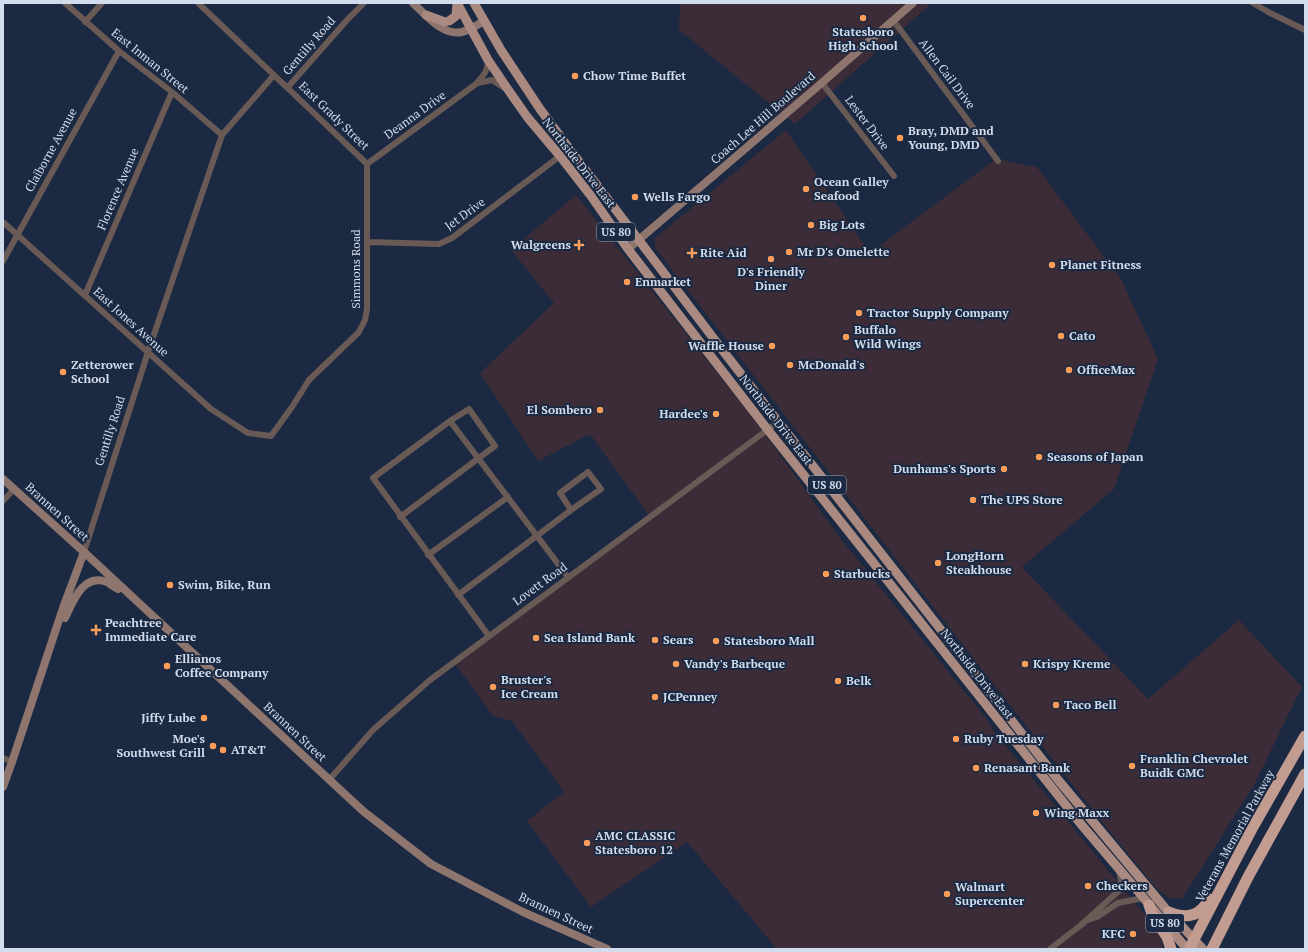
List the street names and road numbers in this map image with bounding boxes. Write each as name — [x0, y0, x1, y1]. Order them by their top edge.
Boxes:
street label: Gentilly Road — [279, 13, 338, 78]
street label: East Inman Street — [109, 25, 193, 97]
street label: Allen Cail Drive — [916, 36, 979, 112]
street label: Coach Lee Hill Boulevard — [707, 68, 818, 167]
street label: East Grady Street — [296, 78, 373, 153]
street label: Deanna Drive — [381, 87, 448, 142]
street label: Lester Drive — [842, 92, 893, 153]
street label: Claiborne Avenue — [21, 105, 80, 194]
street label: Northside Drive East — [540, 115, 620, 211]
street label: Florence Avenue — [93, 145, 142, 232]
street label: Jet Drive — [442, 194, 488, 233]
road number: US 80 — [597, 223, 635, 241]
street label: Simmons Road — [348, 229, 363, 309]
street label: East Jones Avenue — [90, 284, 172, 360]
street label: Northside Drive East — [737, 372, 817, 468]
street label: Gentilly Road — [91, 394, 128, 468]
road number: US 80 — [808, 476, 846, 494]
street label: Brannen Street — [22, 479, 93, 544]
street label: Lovett Road — [510, 559, 570, 608]
street label: Northside Drive East — [938, 626, 1018, 722]
street label: Brannen Street — [261, 699, 330, 765]
street label: Veterans Memorial Parkway — [1192, 766, 1278, 904]
street label: Brannen Street — [517, 889, 596, 937]
road number: US 80 — [1146, 914, 1184, 932]

